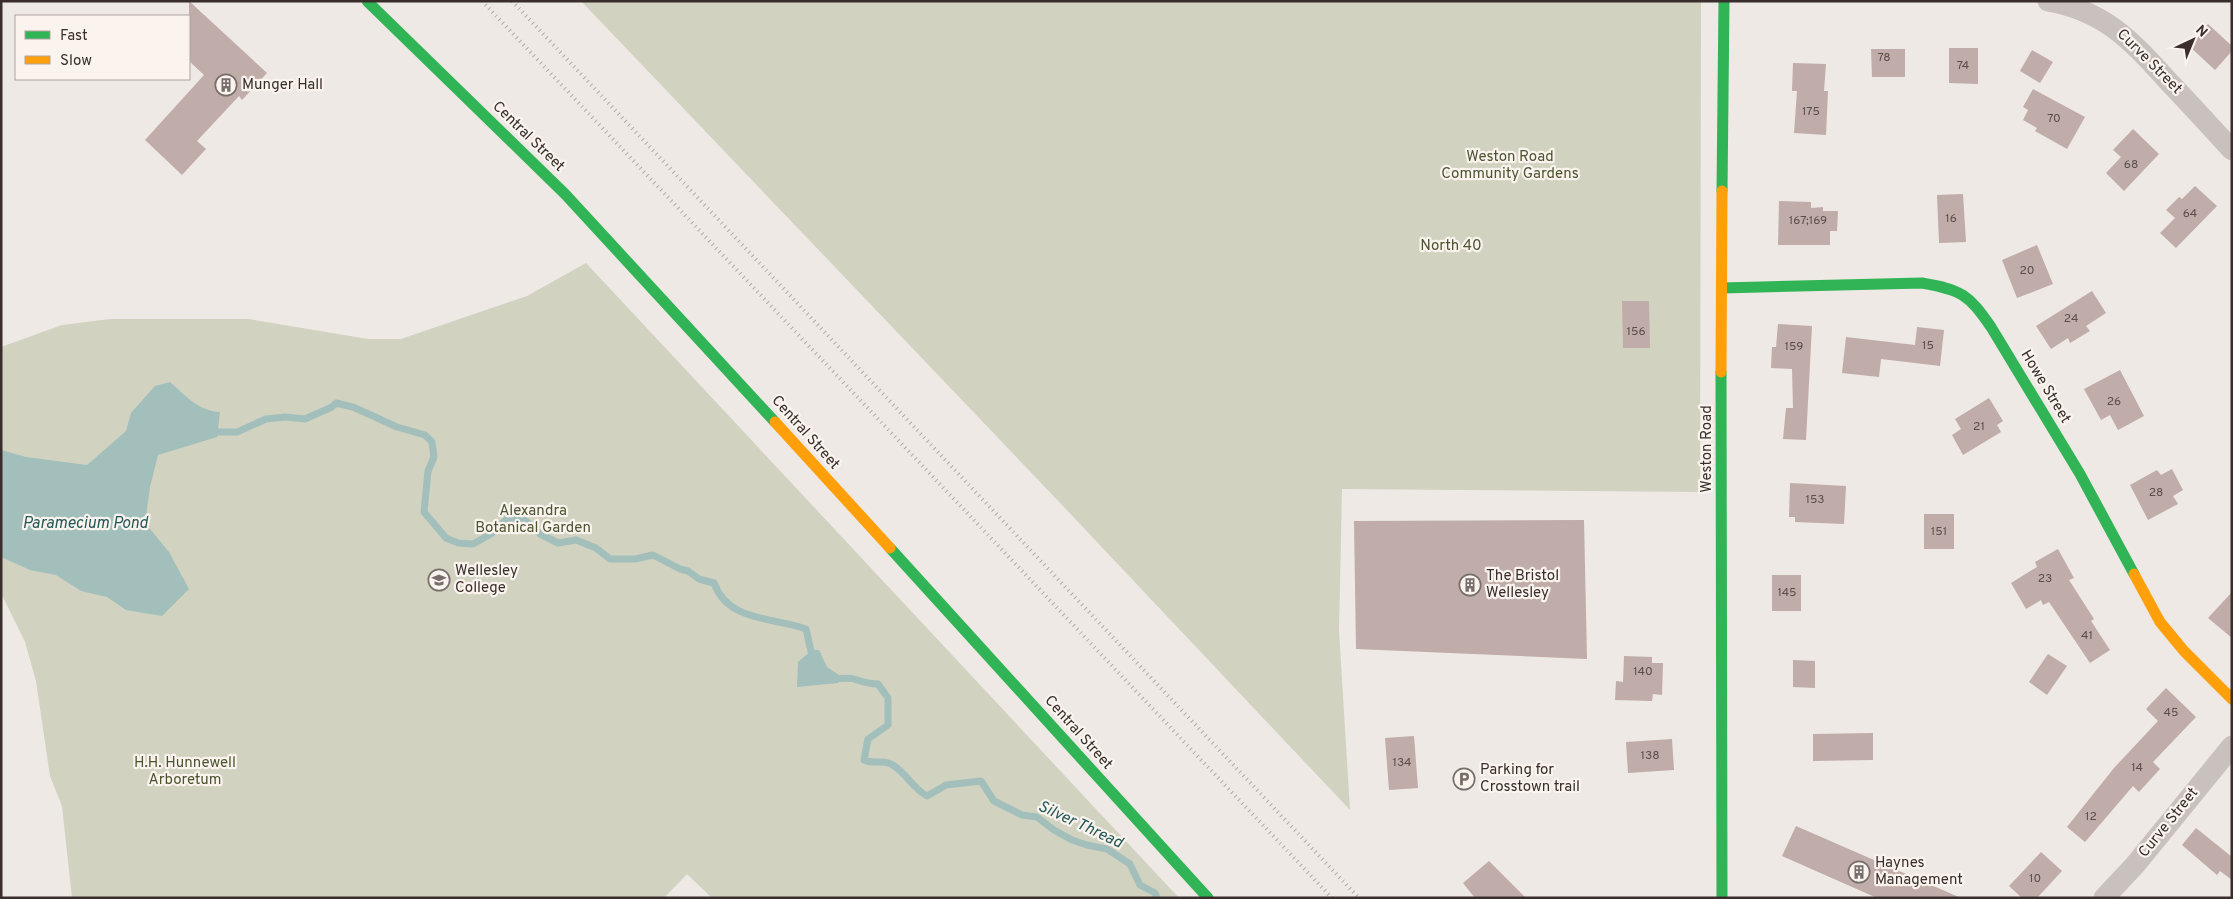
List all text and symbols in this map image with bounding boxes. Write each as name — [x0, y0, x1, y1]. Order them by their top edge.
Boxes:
legend — [15, 15, 190, 80]
north arrow — [2168, 15, 2218, 65]
text: N — [2191, 22, 2211, 41]
street label: Curve Street — [2112, 25, 2186, 99]
text: Fast — [60, 27, 88, 46]
house number: 78 — [1877, 50, 1891, 66]
text: Slow — [60, 52, 92, 71]
house number: 74 — [1957, 58, 1969, 74]
building icon: Munger Hall — [214, 73, 238, 97]
place label: Munger Hall — [242, 76, 323, 95]
street label: Central Street — [488, 98, 568, 176]
house number: 175 — [1802, 104, 1820, 120]
house number: 70 — [2047, 111, 2061, 127]
park label: Weston Road Community Gardens — [1441, 148, 1579, 184]
house number: 68 — [2124, 157, 2138, 173]
house number: 64 — [2183, 206, 2197, 222]
house number: 16 — [1945, 211, 1957, 227]
house number: 167;169 — [1789, 213, 1827, 229]
park label: North 40 — [1420, 237, 1482, 256]
house number: 20 — [2019, 263, 2035, 279]
house number: 24 — [2064, 311, 2078, 327]
house number: 156 — [1626, 324, 1646, 340]
house number: 15 — [1922, 338, 1934, 354]
house number: 159 — [1785, 339, 1803, 355]
street label: Howe Street — [2016, 347, 2074, 427]
street label: Central Street — [767, 392, 843, 474]
house number: 26 — [2107, 394, 2121, 410]
street label: Weston Road — [1698, 405, 1717, 493]
house number: 21 — [1973, 419, 1985, 435]
house number: 28 — [2149, 485, 2163, 501]
house number: 153 — [1805, 492, 1825, 508]
park label: Alexandra Botanical Garden — [475, 502, 591, 538]
water label: Paramecium Pond — [22, 514, 149, 534]
house number: 151 — [1931, 524, 1947, 540]
place label: Wellesley College — [455, 562, 518, 598]
place label: The Bristol Wellesley — [1486, 567, 1559, 603]
school or university icon: Wellesley College — [427, 568, 451, 592]
house number: 23 — [2038, 571, 2052, 587]
building icon: The Bristol Wellesley — [1458, 573, 1482, 597]
house number: 145 — [1777, 585, 1797, 601]
house number: 41 — [2081, 628, 2093, 644]
house number: 140 — [1633, 664, 1653, 680]
street label: Central Street — [1040, 692, 1116, 774]
house number: 45 — [2164, 705, 2178, 721]
house number: 138 — [1640, 748, 1660, 764]
park label: H.H. Hunnewell Arboretum — [134, 754, 236, 790]
house number: 134 — [1392, 755, 1412, 771]
house number: 14 — [2131, 760, 2143, 776]
place label: Parking for Crosstown trail — [1480, 761, 1580, 797]
parking icon: Parking for Crosstown trail — [1452, 767, 1476, 791]
street label: Curve Street — [2135, 784, 2203, 862]
water label: Silver Thread — [1035, 797, 1127, 854]
house number: 12 — [2085, 809, 2097, 825]
place label: Haynes Management — [1875, 854, 1963, 890]
building icon: Haynes Management — [1847, 860, 1871, 884]
house number: 10 — [2029, 871, 2041, 887]

